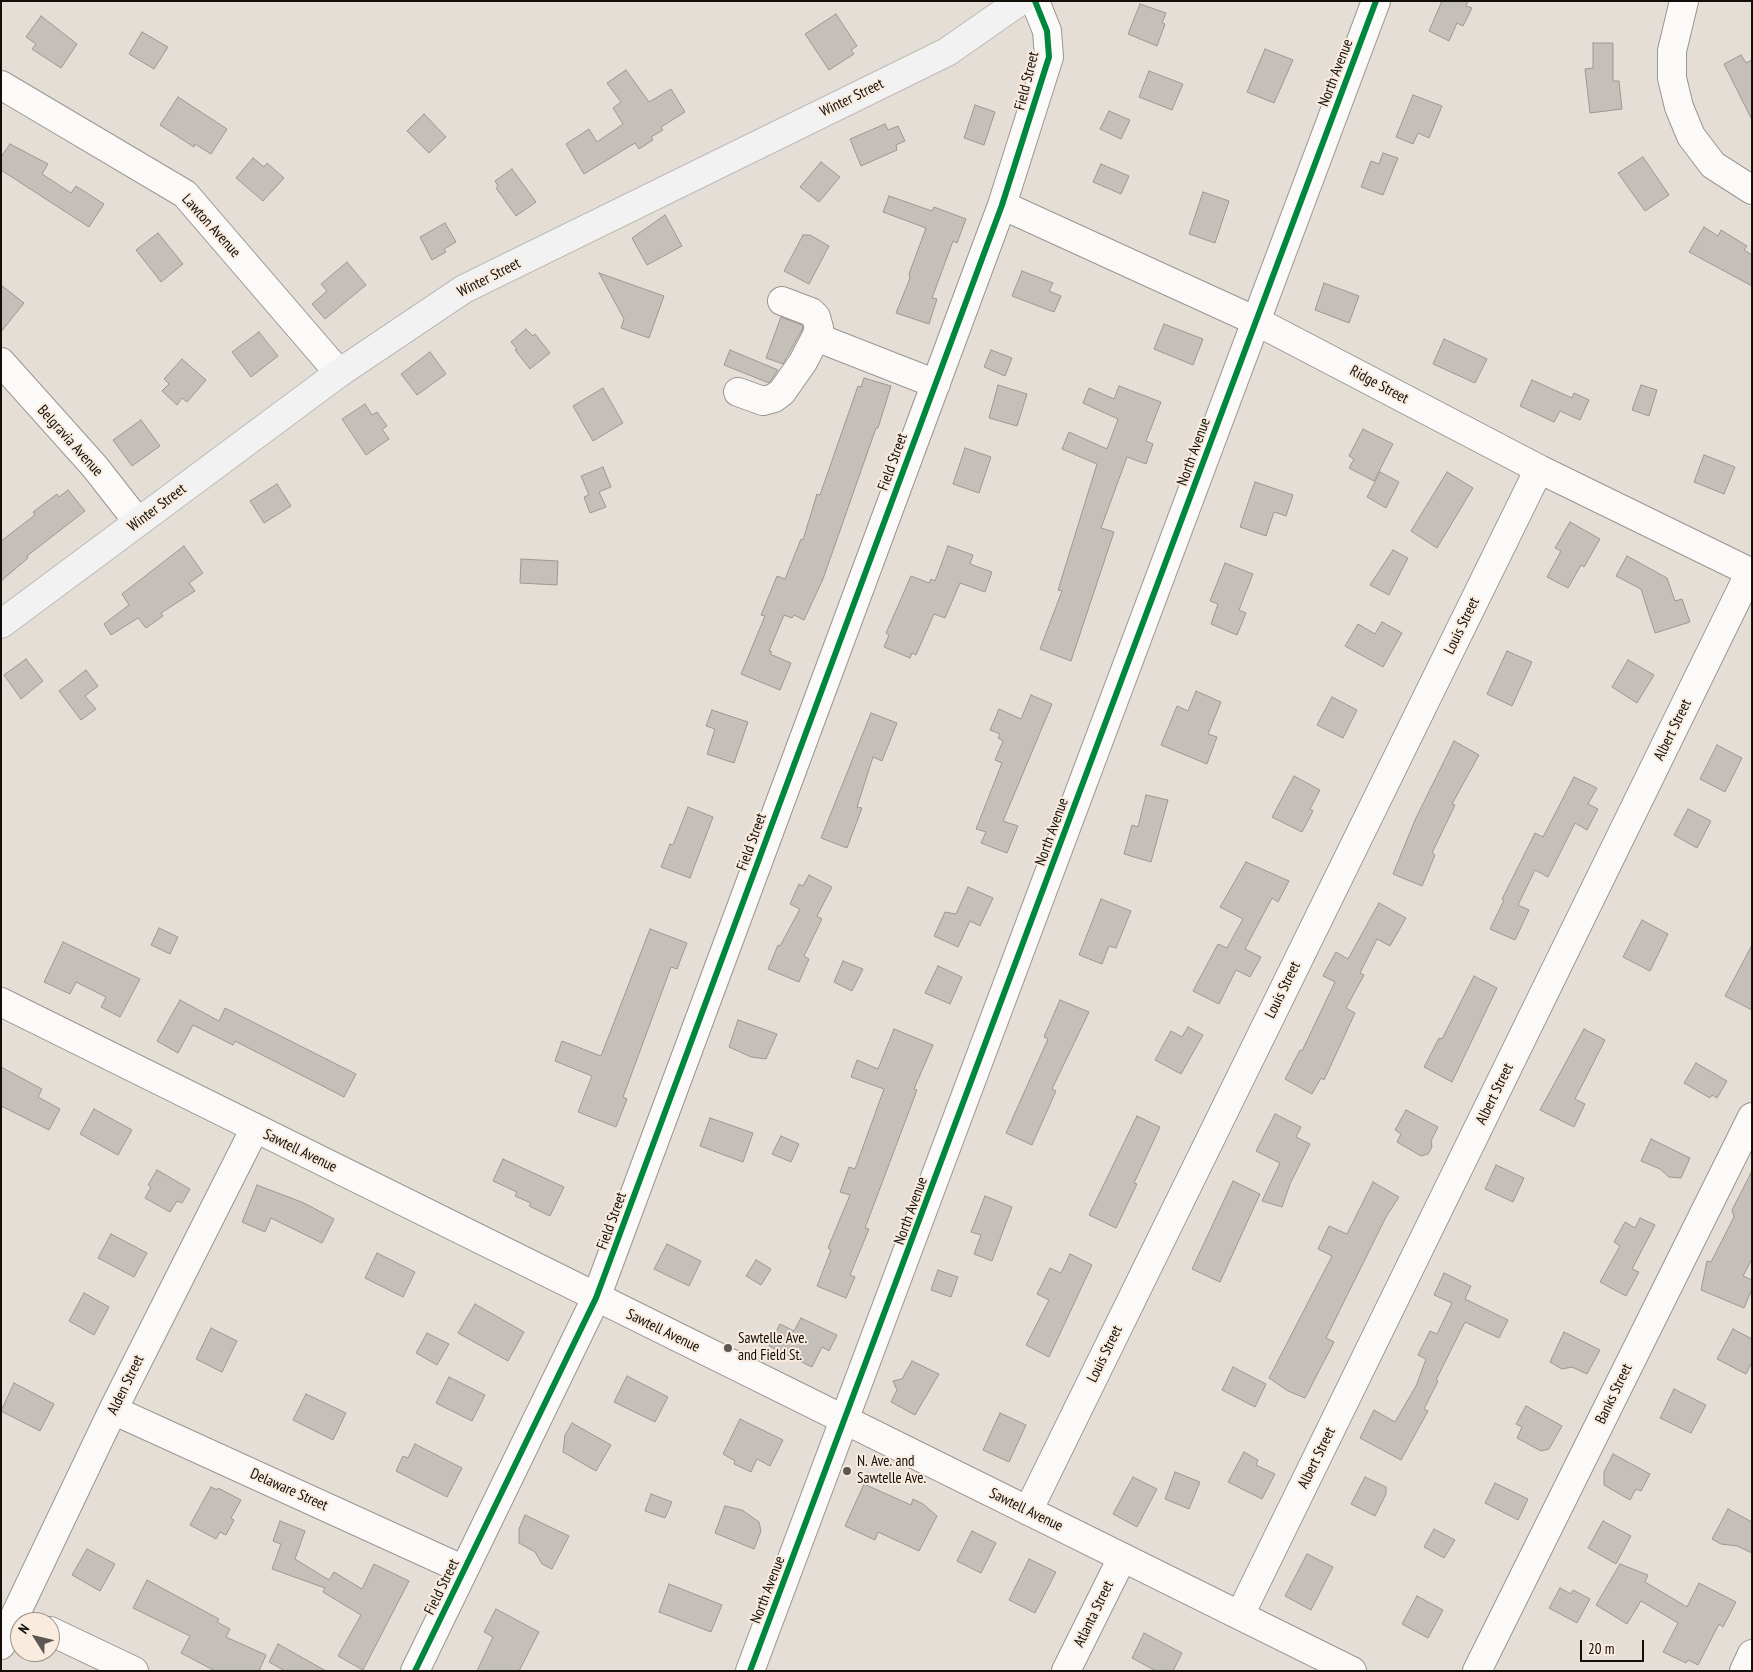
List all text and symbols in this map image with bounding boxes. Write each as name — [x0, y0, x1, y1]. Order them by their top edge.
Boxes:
street label: North Avenue — [1315, 37, 1357, 109]
street label: Field Street — [1011, 50, 1043, 112]
street label: Winter Street — [817, 75, 887, 121]
street label: Lawton Avenue — [178, 191, 244, 261]
street label: Winter Street — [454, 254, 524, 302]
street label: Ridge Street — [1347, 362, 1411, 408]
street label: Belgravia Avenue — [33, 402, 107, 480]
street label: North Avenue — [1173, 416, 1215, 488]
street label: Field Street — [874, 431, 912, 493]
street label: Winter Street — [124, 480, 190, 536]
street label: Louis Street — [1441, 595, 1483, 657]
street label: Albert Street — [1650, 696, 1696, 764]
street label: North Avenue — [1031, 796, 1073, 868]
street label: Field Street — [733, 811, 771, 873]
street label: Louis Street — [1262, 959, 1304, 1021]
street label: Albert Street — [1472, 1060, 1518, 1128]
street label: Sawtell Avenue — [260, 1125, 340, 1177]
street label: North Avenue — [890, 1175, 932, 1247]
street label: Field Street — [593, 1190, 631, 1252]
street label: Sawtell Avenue — [623, 1305, 703, 1357]
street label: Louis Street — [1084, 1323, 1126, 1385]
place label: Sawtelle Ave. and Field St. — [738, 1330, 807, 1365]
marker: Sawtelle Ave. and Field St. — [722, 1342, 734, 1354]
street label: Alden Street — [104, 1352, 148, 1418]
street label: Banks Street — [1592, 1361, 1636, 1427]
street label: Albert Street — [1294, 1424, 1340, 1492]
place label: N. Ave. and Sawtelle Ave. — [857, 1453, 926, 1488]
street label: Delaware Street — [247, 1465, 331, 1515]
marker: N. Ave. and Sawtelle Ave. — [841, 1465, 853, 1477]
street label: Sawtell Avenue — [986, 1484, 1066, 1536]
street label: North Avenue — [747, 1554, 789, 1626]
street label: Field Street — [421, 1556, 463, 1618]
street label: Atlanta Street — [1070, 1578, 1118, 1650]
north arrow — [10, 1612, 60, 1662]
text: N — [14, 1620, 33, 1637]
scale bar — [1583, 1630, 1647, 1662]
text: 20 m — [1588, 1639, 1614, 1658]

